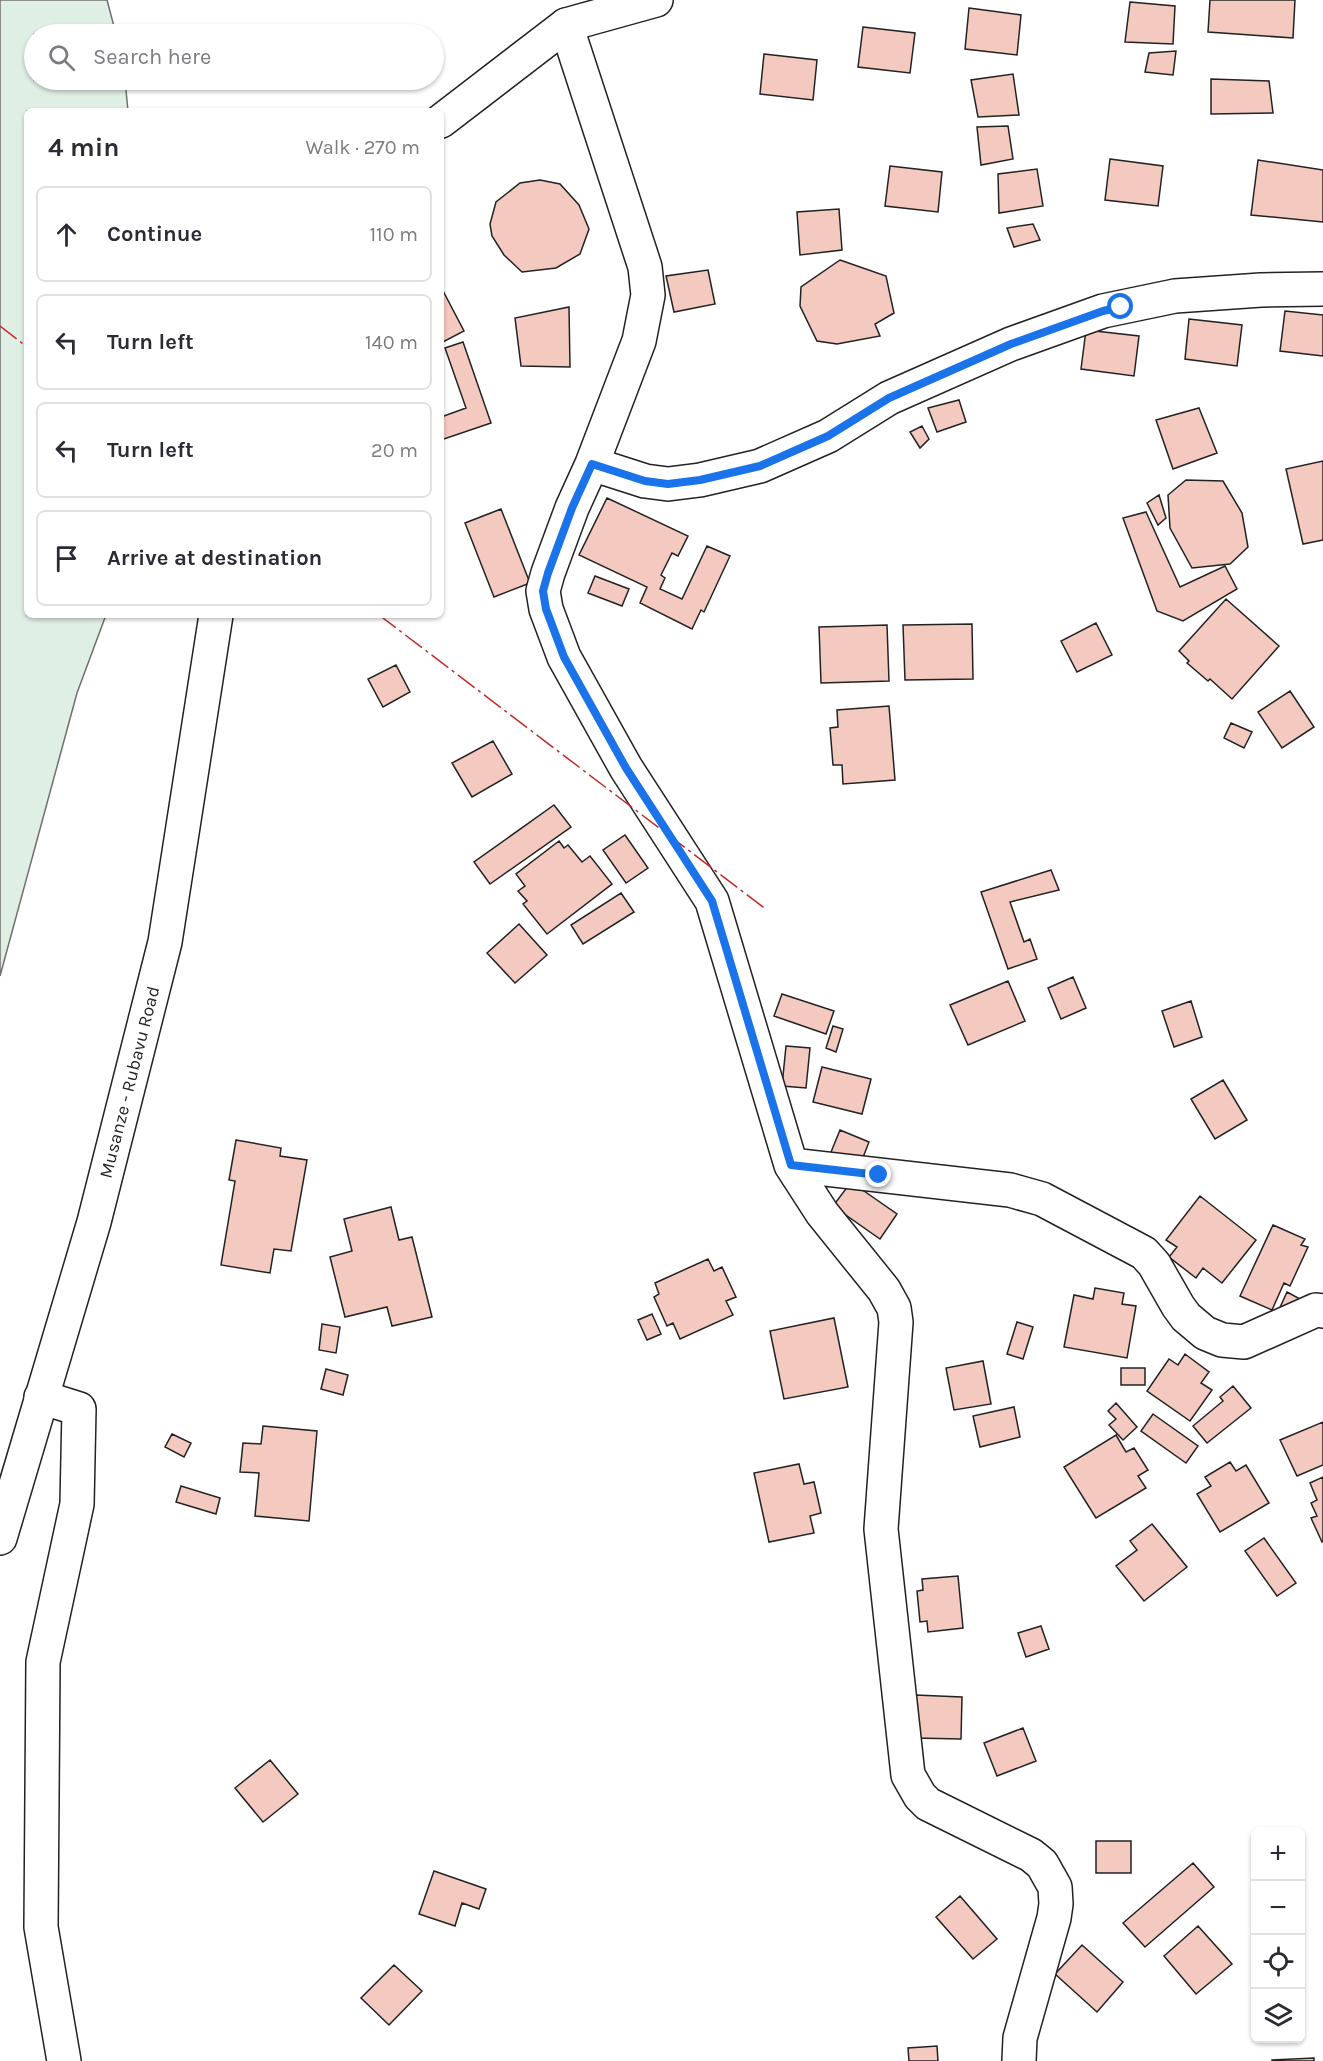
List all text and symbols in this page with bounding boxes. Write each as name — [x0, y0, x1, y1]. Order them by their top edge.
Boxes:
search box — [24, 24, 444, 90]
icon: search — [45, 41, 78, 74]
text: Search here — [93, 44, 211, 70]
text: 4 min — [48, 132, 119, 163]
text: Walk · 270 m — [306, 136, 420, 159]
icon: ahead — [50, 218, 83, 251]
text: Continue — [107, 221, 202, 247]
text: 110 m — [369, 223, 418, 246]
route start — [1107, 293, 1133, 319]
icon: left — [50, 326, 83, 359]
text: Turn left — [107, 329, 194, 355]
text: 140 m — [365, 331, 418, 354]
icon: left — [50, 434, 83, 467]
text: Turn left — [107, 437, 194, 463]
text: 20 m — [371, 439, 418, 462]
icon: arrive — [50, 542, 83, 575]
text: Arrive at destination — [107, 545, 322, 571]
street label: Musanze - Rubavu Road — [95, 984, 164, 1180]
route end — [865, 1161, 891, 1187]
map controls — [1251, 1827, 1305, 2043]
button: + — [1251, 1827, 1305, 1881]
button: − — [1251, 1881, 1305, 1935]
button: locate — [1251, 1935, 1305, 1989]
button: layers — [1251, 1989, 1305, 2043]

